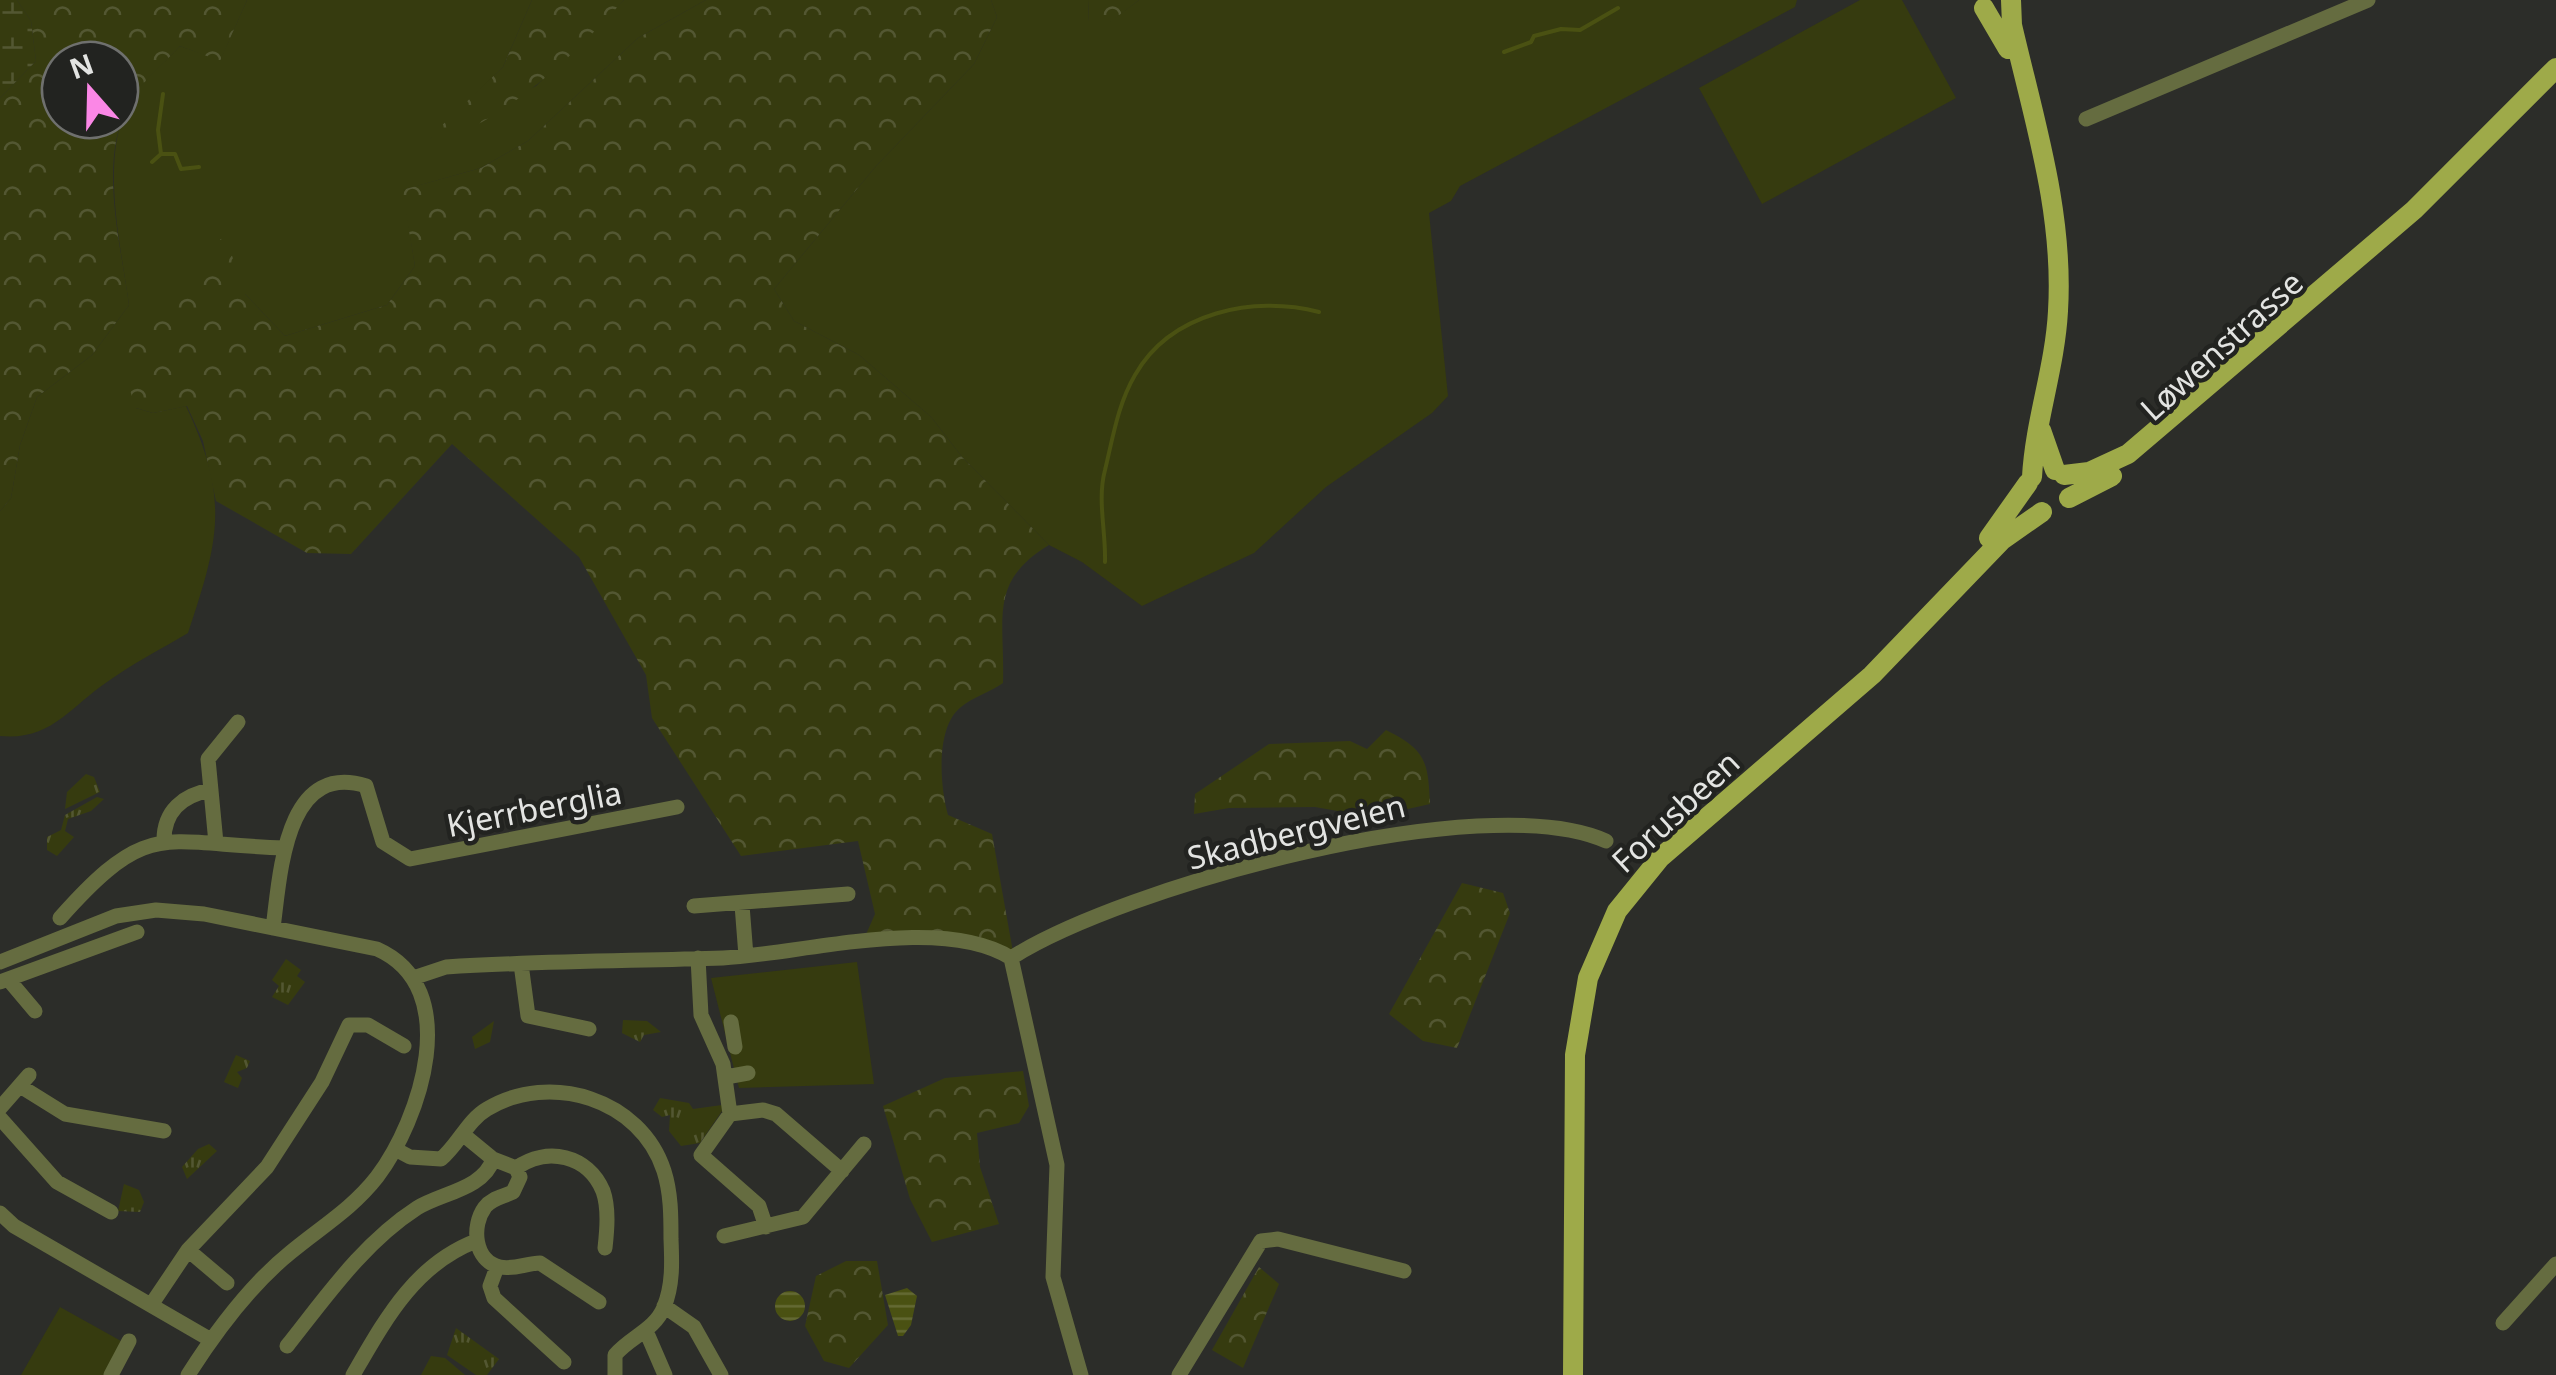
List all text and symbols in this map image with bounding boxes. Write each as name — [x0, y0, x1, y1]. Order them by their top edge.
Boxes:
north arrow — [40, 40, 140, 140]
text: N — [64, 44, 98, 87]
street label: Løwenstrasse — [2131, 261, 2311, 429]
street label: Forusbeen — [1602, 741, 1748, 881]
street label: Kjerrberglia — [443, 770, 625, 846]
street label: Skadbergveien — [1183, 783, 1409, 879]

